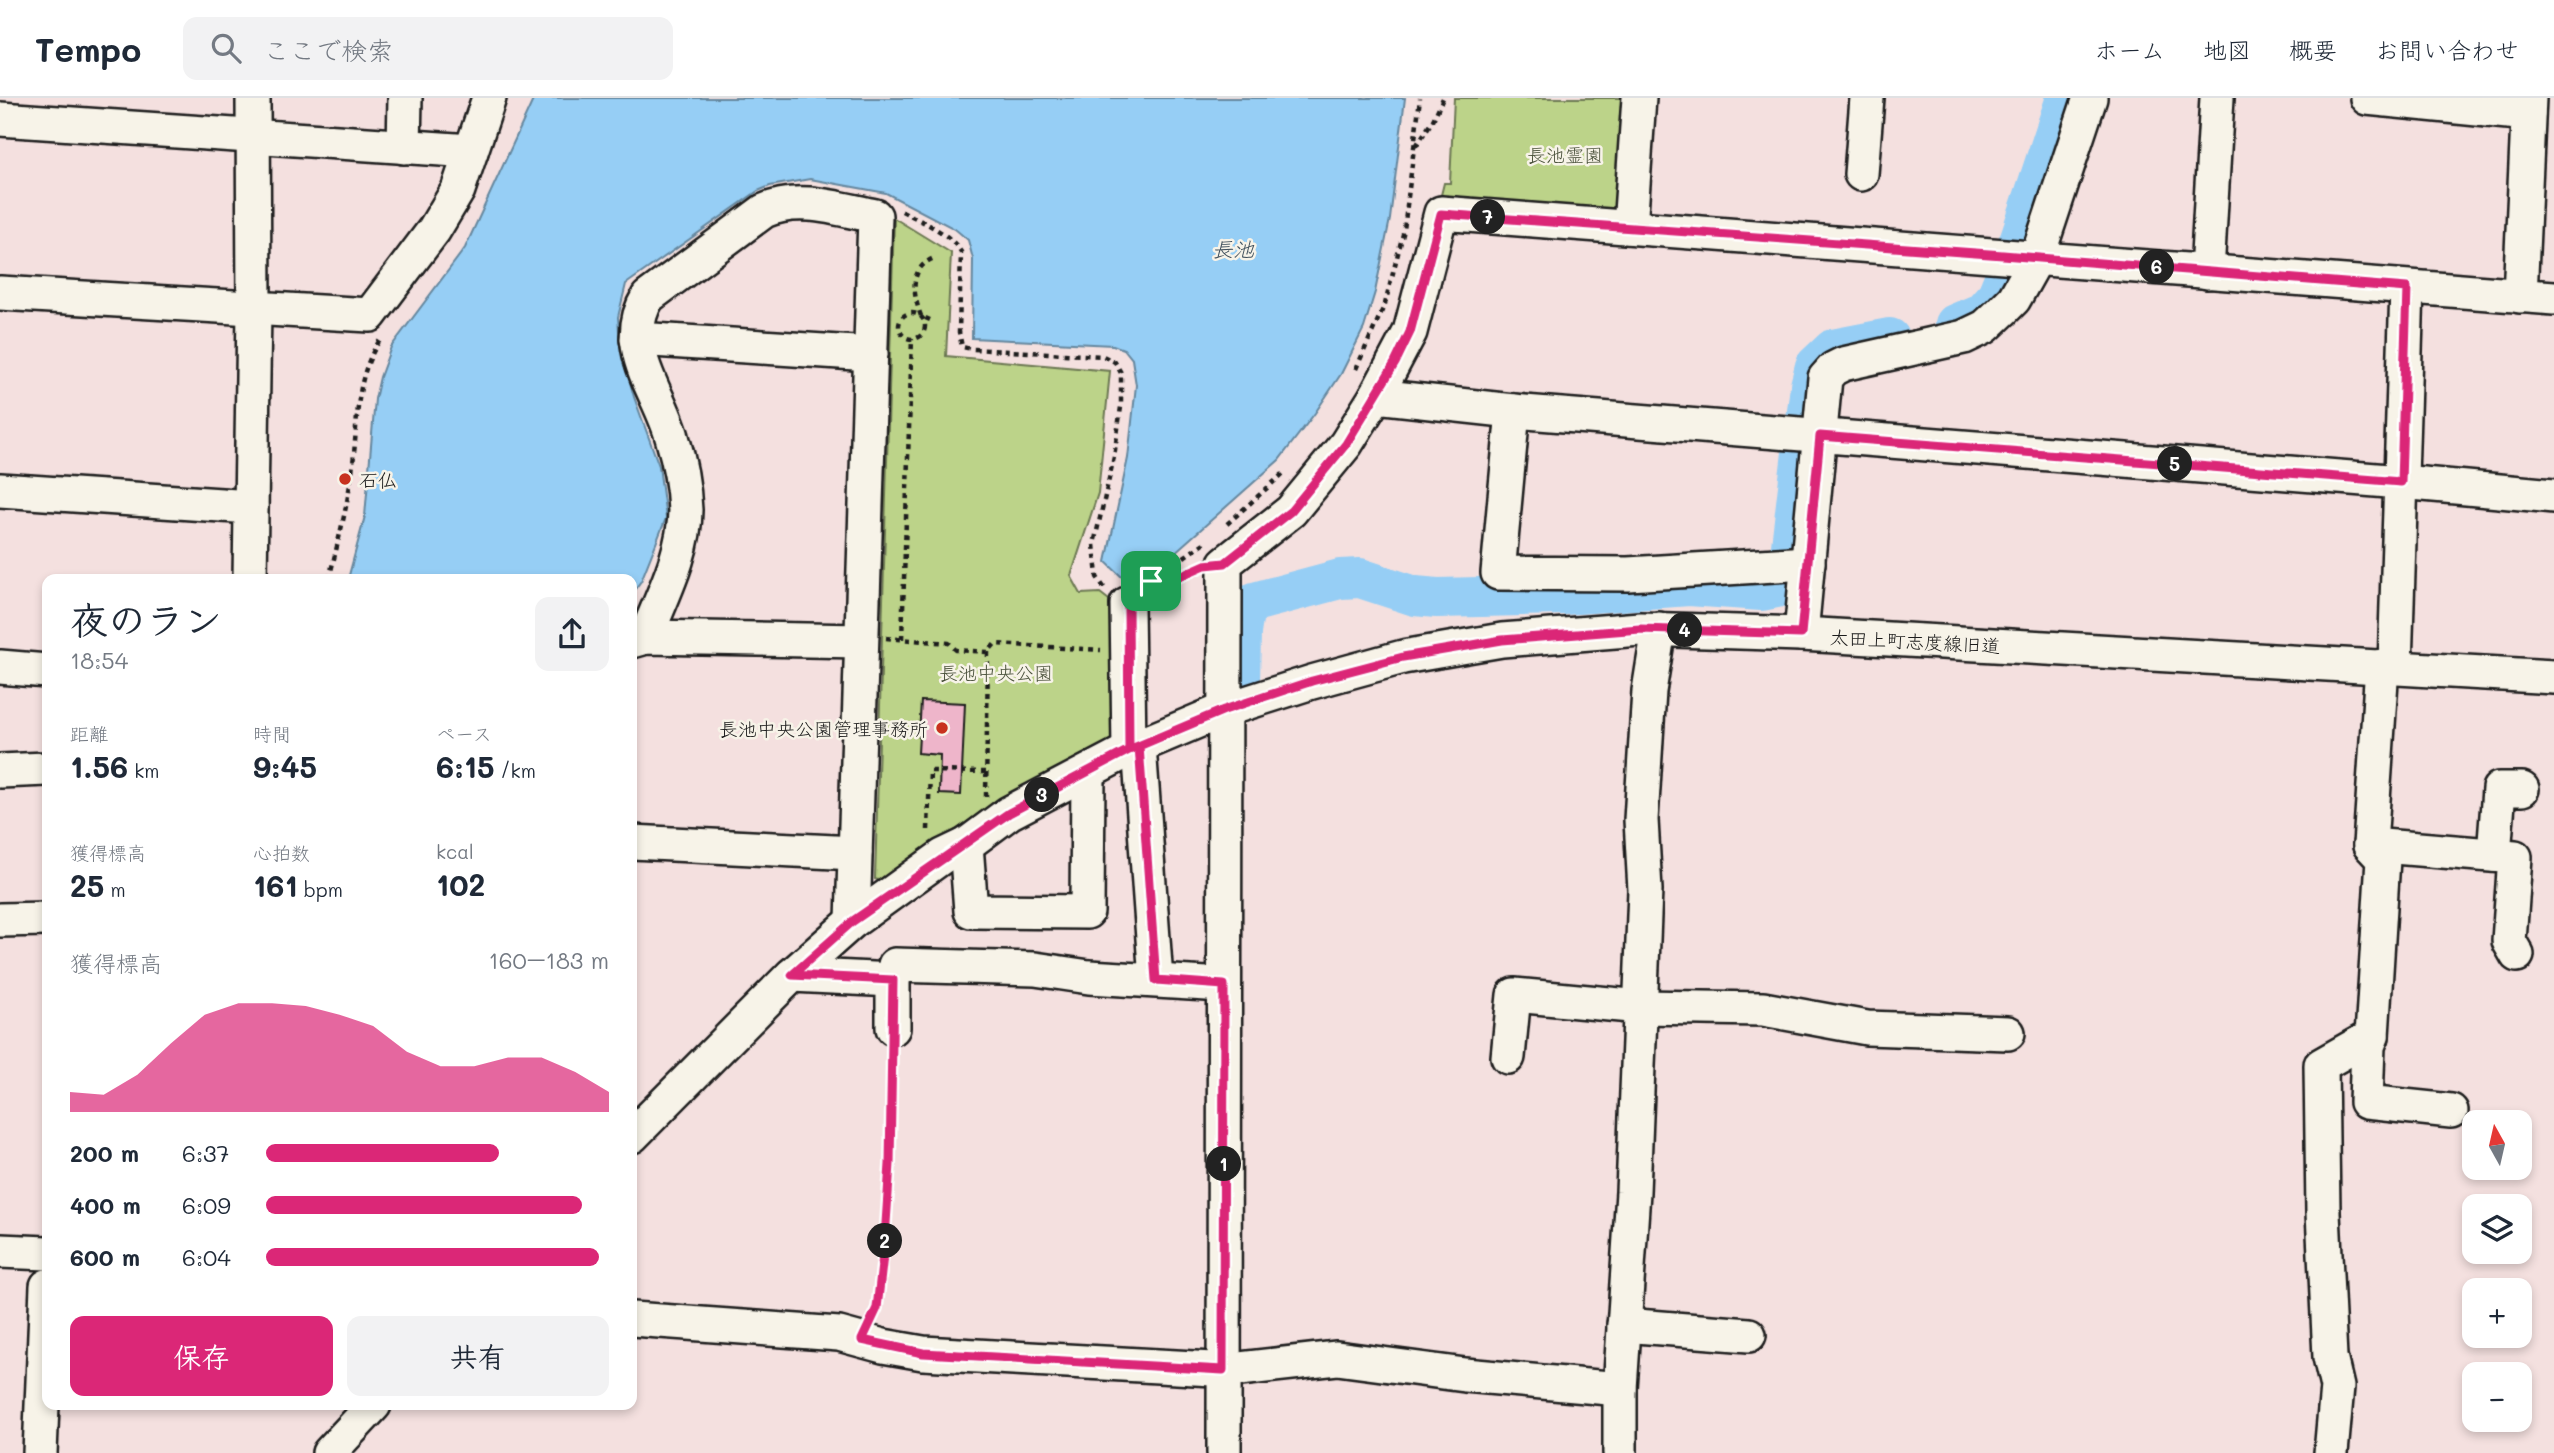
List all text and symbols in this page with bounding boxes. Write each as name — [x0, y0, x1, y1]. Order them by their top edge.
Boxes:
search box — [183, 17, 673, 80]
text: Tempo — [35, 27, 141, 70]
icon: search — [207, 29, 245, 67]
text: ここで検索 — [263, 33, 393, 67]
text: ホーム — [2094, 34, 2165, 65]
text: 地図 — [2203, 34, 2251, 65]
text: 概要 — [2289, 34, 2337, 65]
text: お問い合わせ — [2375, 34, 2519, 65]
park label: 長池霊園 — [1527, 142, 1603, 167]
pin: 7 — [1470, 200, 1506, 234]
text: 7 — [1482, 204, 1493, 229]
water label: 長池 — [1212, 235, 1255, 262]
pin: 6 — [2140, 250, 2174, 284]
text: 6 — [2151, 254, 2162, 279]
pin: 5 — [2158, 446, 2192, 482]
text: 5 — [2169, 451, 2180, 476]
place label: 石仏 — [359, 467, 397, 492]
marker: 石仏 — [337, 471, 353, 487]
pin — [1121, 551, 1181, 611]
icon: arrive — [1132, 562, 1170, 600]
text: 夜のラン — [70, 594, 222, 644]
button: share — [535, 597, 609, 671]
pin: 4 — [1668, 612, 1702, 648]
text: 4 — [1678, 617, 1691, 642]
street label: 太田上町志度線旧道 — [1829, 624, 2001, 658]
text: 18:54 — [70, 645, 128, 675]
park label: 長池中央公園 — [939, 660, 1053, 685]
place label: 長池中央公園管理事務所 — [719, 716, 928, 741]
marker: 長池中央公園管理事務所 — [934, 720, 950, 736]
text: 距離 — [70, 721, 108, 746]
text: 時間 — [253, 721, 291, 746]
text: ペース — [436, 721, 492, 746]
text: 1.56 — [70, 746, 128, 786]
text: 9:45 — [253, 746, 317, 786]
text: 6:15 — [436, 746, 494, 786]
text: km — [128, 758, 160, 783]
text: /km — [494, 758, 536, 783]
pin: 3 — [1024, 778, 1060, 812]
text: 3 — [1036, 782, 1047, 807]
text: kcal — [436, 839, 474, 864]
text: 獲得標高 — [70, 840, 146, 865]
text: 心拍数 — [253, 840, 310, 865]
text: 102 — [436, 864, 485, 904]
text: 25 — [70, 865, 104, 905]
text: 161 — [253, 865, 298, 905]
text: m — [104, 877, 126, 902]
text: bpm — [298, 877, 343, 902]
text: 160–183 m — [488, 945, 609, 975]
text: 獲得標高 — [70, 948, 162, 978]
north arrow — [2462, 1110, 2532, 1180]
map controls — [2462, 1110, 2532, 1432]
text: 200 m — [70, 1138, 139, 1168]
text: 6:37 — [182, 1138, 229, 1168]
pin: 1 — [1206, 1146, 1242, 1182]
text: 1 — [1219, 1151, 1228, 1176]
text: 400 m — [70, 1190, 141, 1220]
text: 6:09 — [182, 1190, 231, 1220]
button: layers — [2462, 1194, 2532, 1264]
pin: 2 — [868, 1224, 903, 1258]
text: 2 — [879, 1228, 890, 1253]
text: 600 m — [70, 1242, 140, 1272]
text: 6:04 — [182, 1242, 231, 1272]
button: + — [2462, 1278, 2532, 1348]
button: 保存 — [70, 1316, 333, 1396]
button: 共有 — [347, 1316, 609, 1396]
button: − — [2462, 1362, 2532, 1432]

